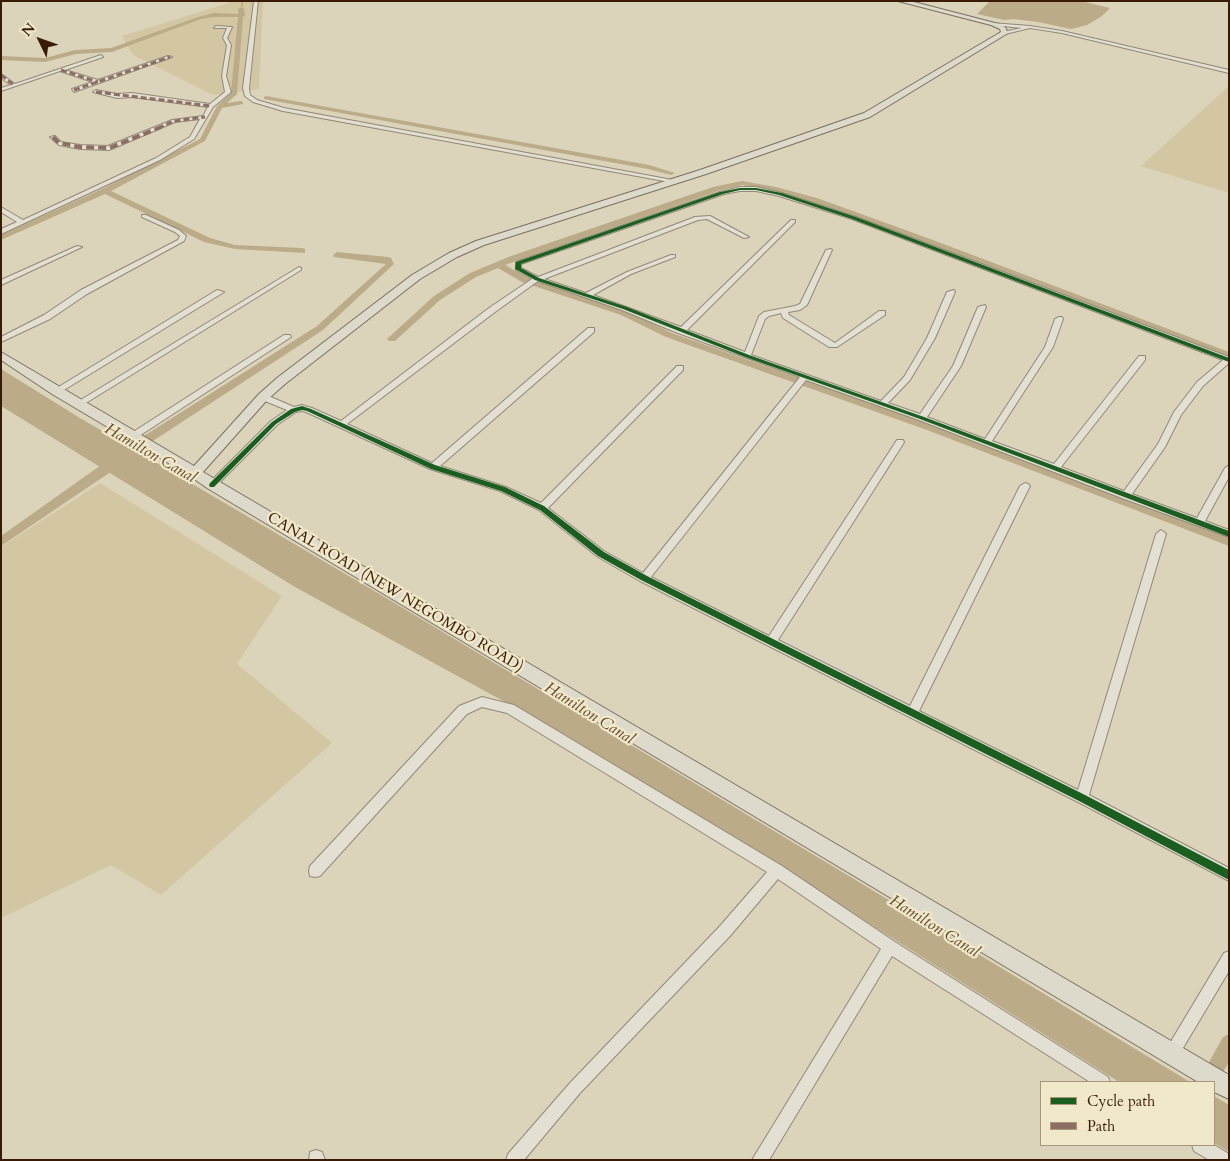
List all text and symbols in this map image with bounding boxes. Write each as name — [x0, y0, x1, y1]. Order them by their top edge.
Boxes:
north arrow — [15, 15, 65, 65]
text: N — [17, 19, 40, 41]
water label: Hamilton Canal — [101, 420, 199, 488]
street label: CANAL ROAD (NEW NEGOMBO ROAD) — [264, 509, 526, 677]
water label: Hamilton Canal — [540, 679, 638, 749]
water label: Hamilton Canal — [885, 892, 983, 962]
legend — [1040, 1081, 1215, 1146]
text: Cycle path — [1087, 1091, 1155, 1111]
text: Path — [1087, 1116, 1115, 1136]

